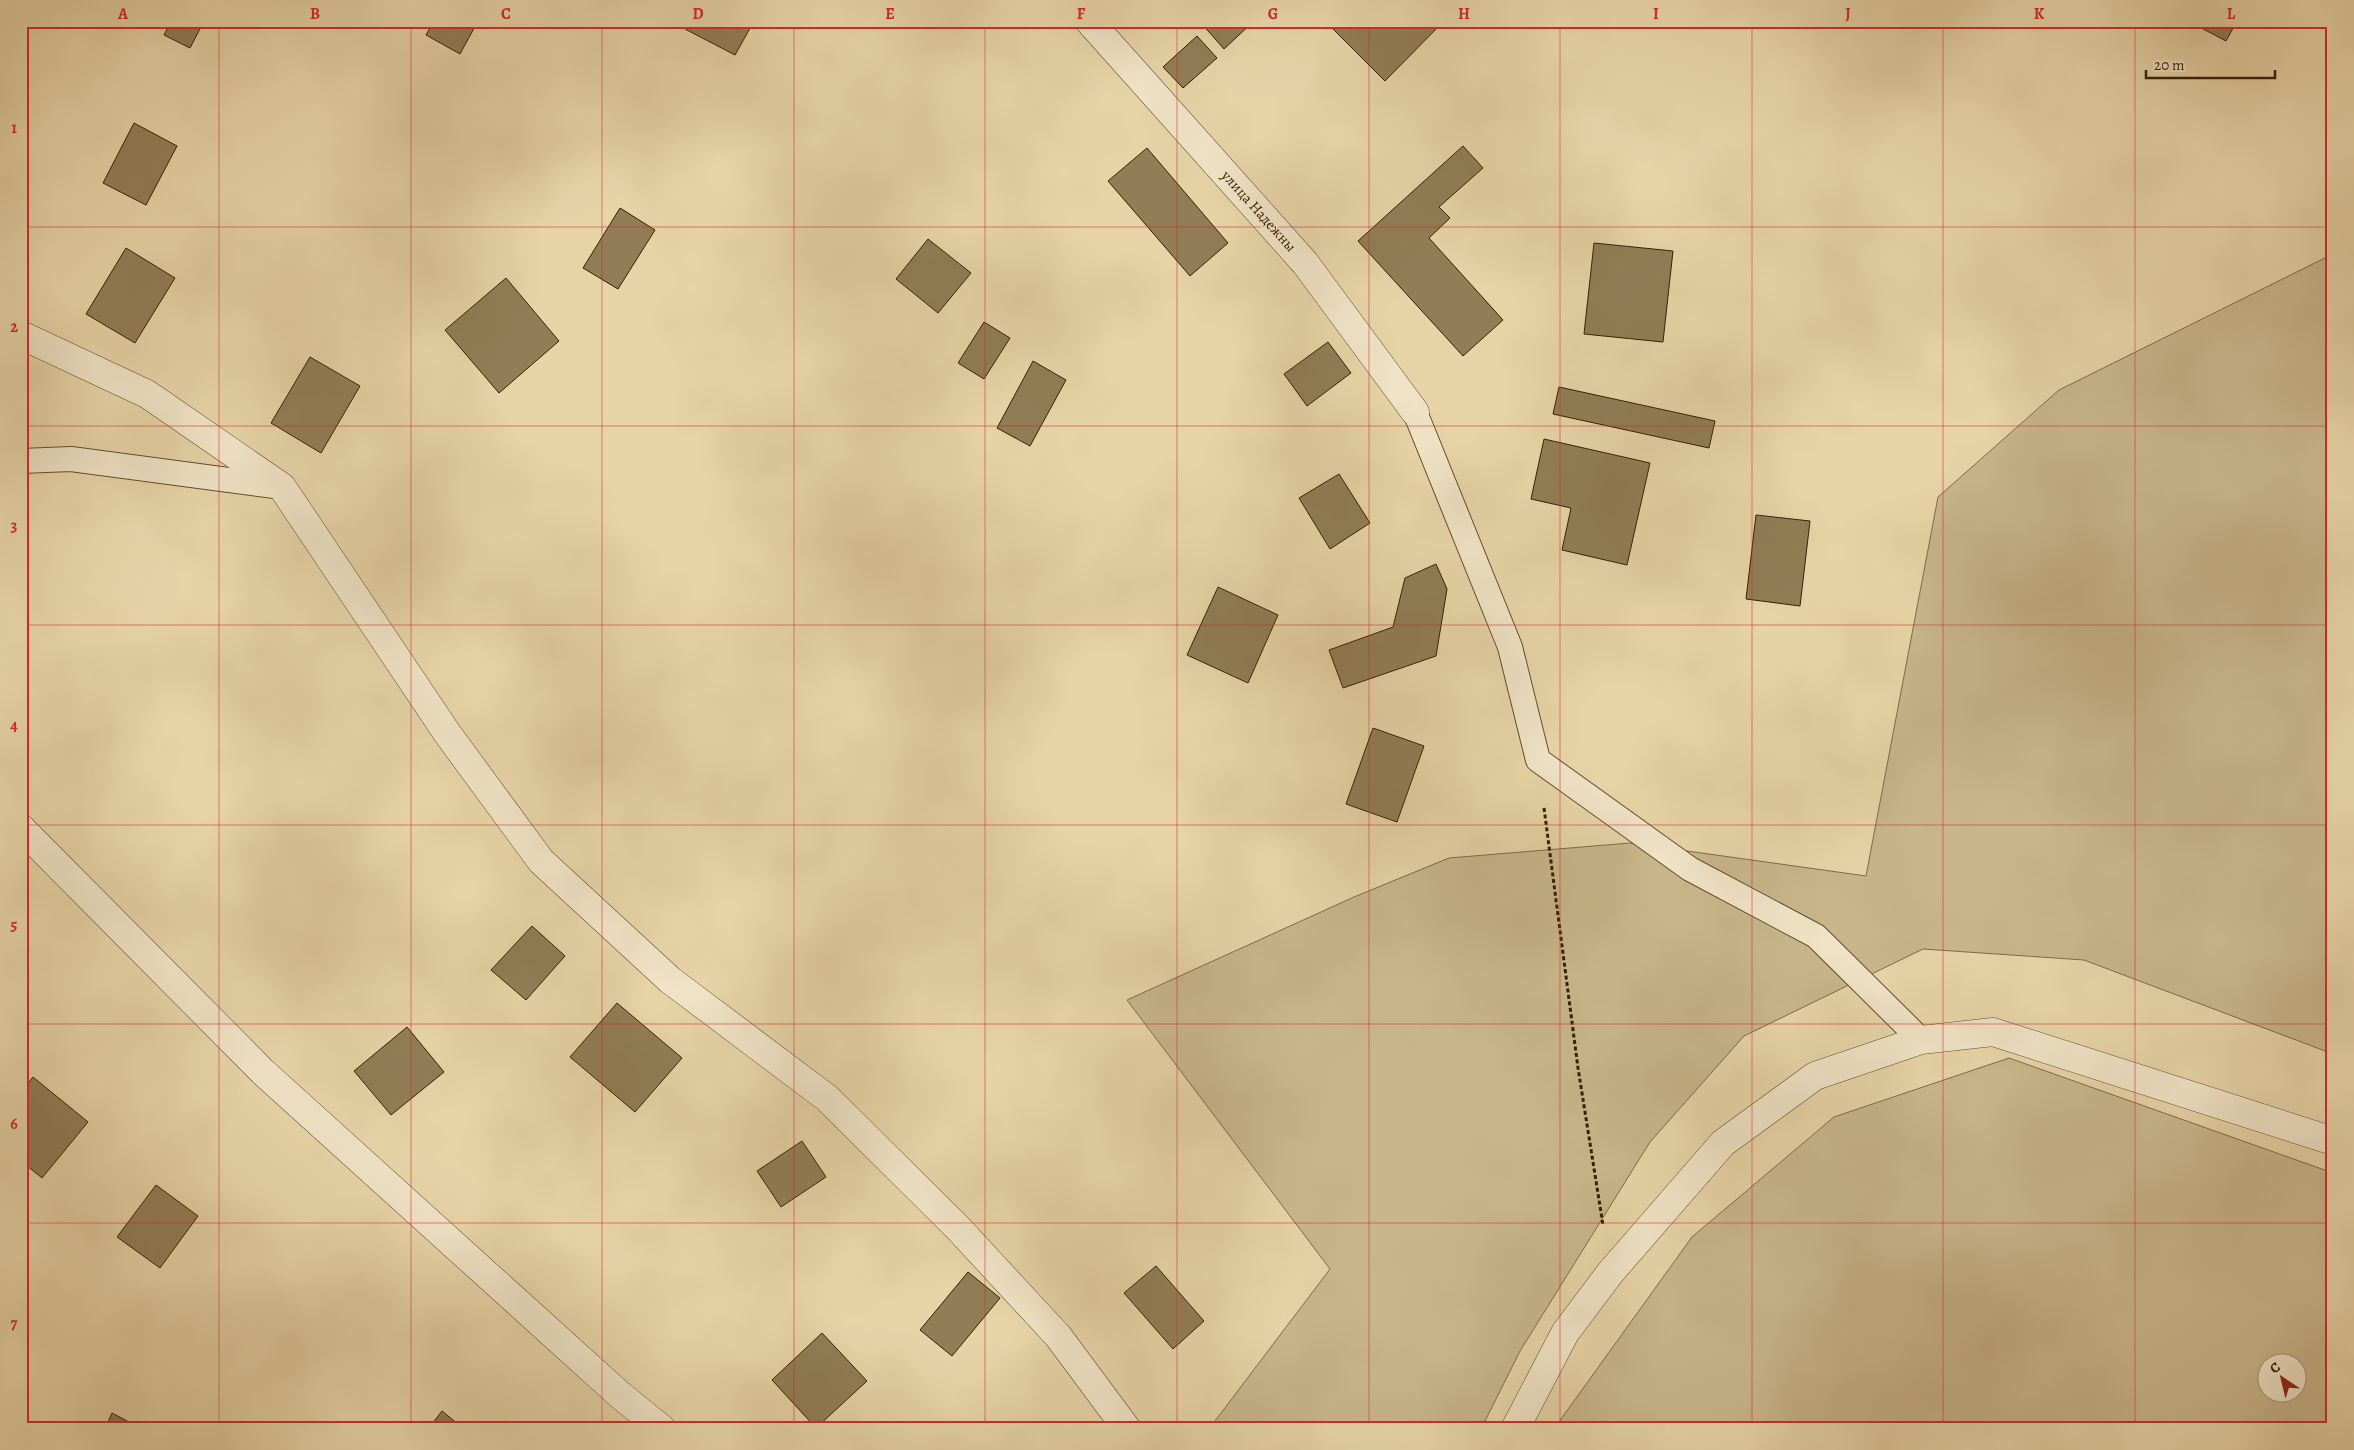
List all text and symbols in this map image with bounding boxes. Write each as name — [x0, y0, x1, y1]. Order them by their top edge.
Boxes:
text: A — [117, 3, 129, 25]
text: B — [310, 3, 320, 25]
text: C — [501, 3, 511, 25]
text: D — [692, 3, 704, 25]
text: E — [885, 3, 895, 25]
text: F — [1077, 3, 1086, 25]
text: G — [1268, 3, 1278, 25]
text: H — [1458, 3, 1470, 25]
text: I — [1653, 3, 1659, 25]
text: J — [1845, 3, 1851, 25]
text: K — [2034, 3, 2045, 25]
text: L — [2227, 3, 2236, 25]
scale bar — [2146, 48, 2275, 80]
text: 20 m — [2154, 55, 2185, 75]
text: 1 — [11, 117, 17, 139]
street label: улица Надежны — [1216, 165, 1301, 256]
text: 2 — [10, 316, 18, 338]
text: 3 — [11, 515, 18, 537]
text: 4 — [10, 715, 18, 737]
text: 5 — [11, 914, 18, 936]
text: 6 — [10, 1113, 18, 1135]
text: 7 — [11, 1313, 18, 1335]
north arrow — [2256, 1352, 2306, 1402]
text: С — [2266, 1357, 2284, 1378]

